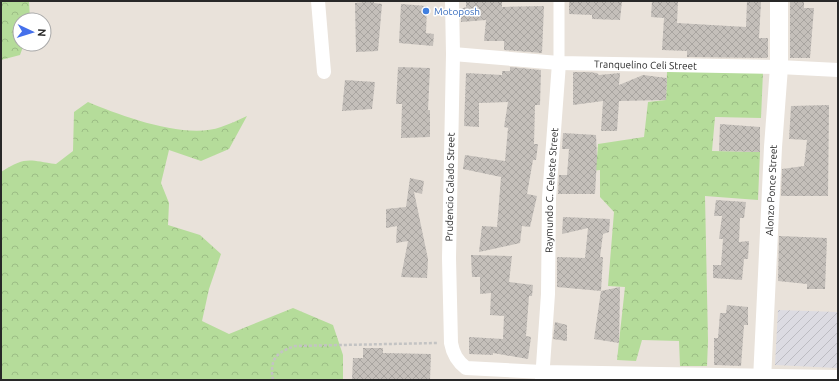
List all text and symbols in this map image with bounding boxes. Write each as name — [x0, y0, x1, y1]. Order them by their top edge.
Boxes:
marker: Motoposh — [421, 6, 431, 16]
place label: Motoposh — [434, 6, 480, 17]
north arrow — [12, 12, 52, 52]
text: N — [36, 28, 48, 37]
street label: Tranquelino Celi Street — [594, 58, 697, 71]
street label: Raymundo C. Celeste Street — [543, 127, 560, 253]
street label: Prudencio Calado Street — [444, 132, 456, 241]
street label: Alonzo Ponce Street — [763, 144, 779, 236]

